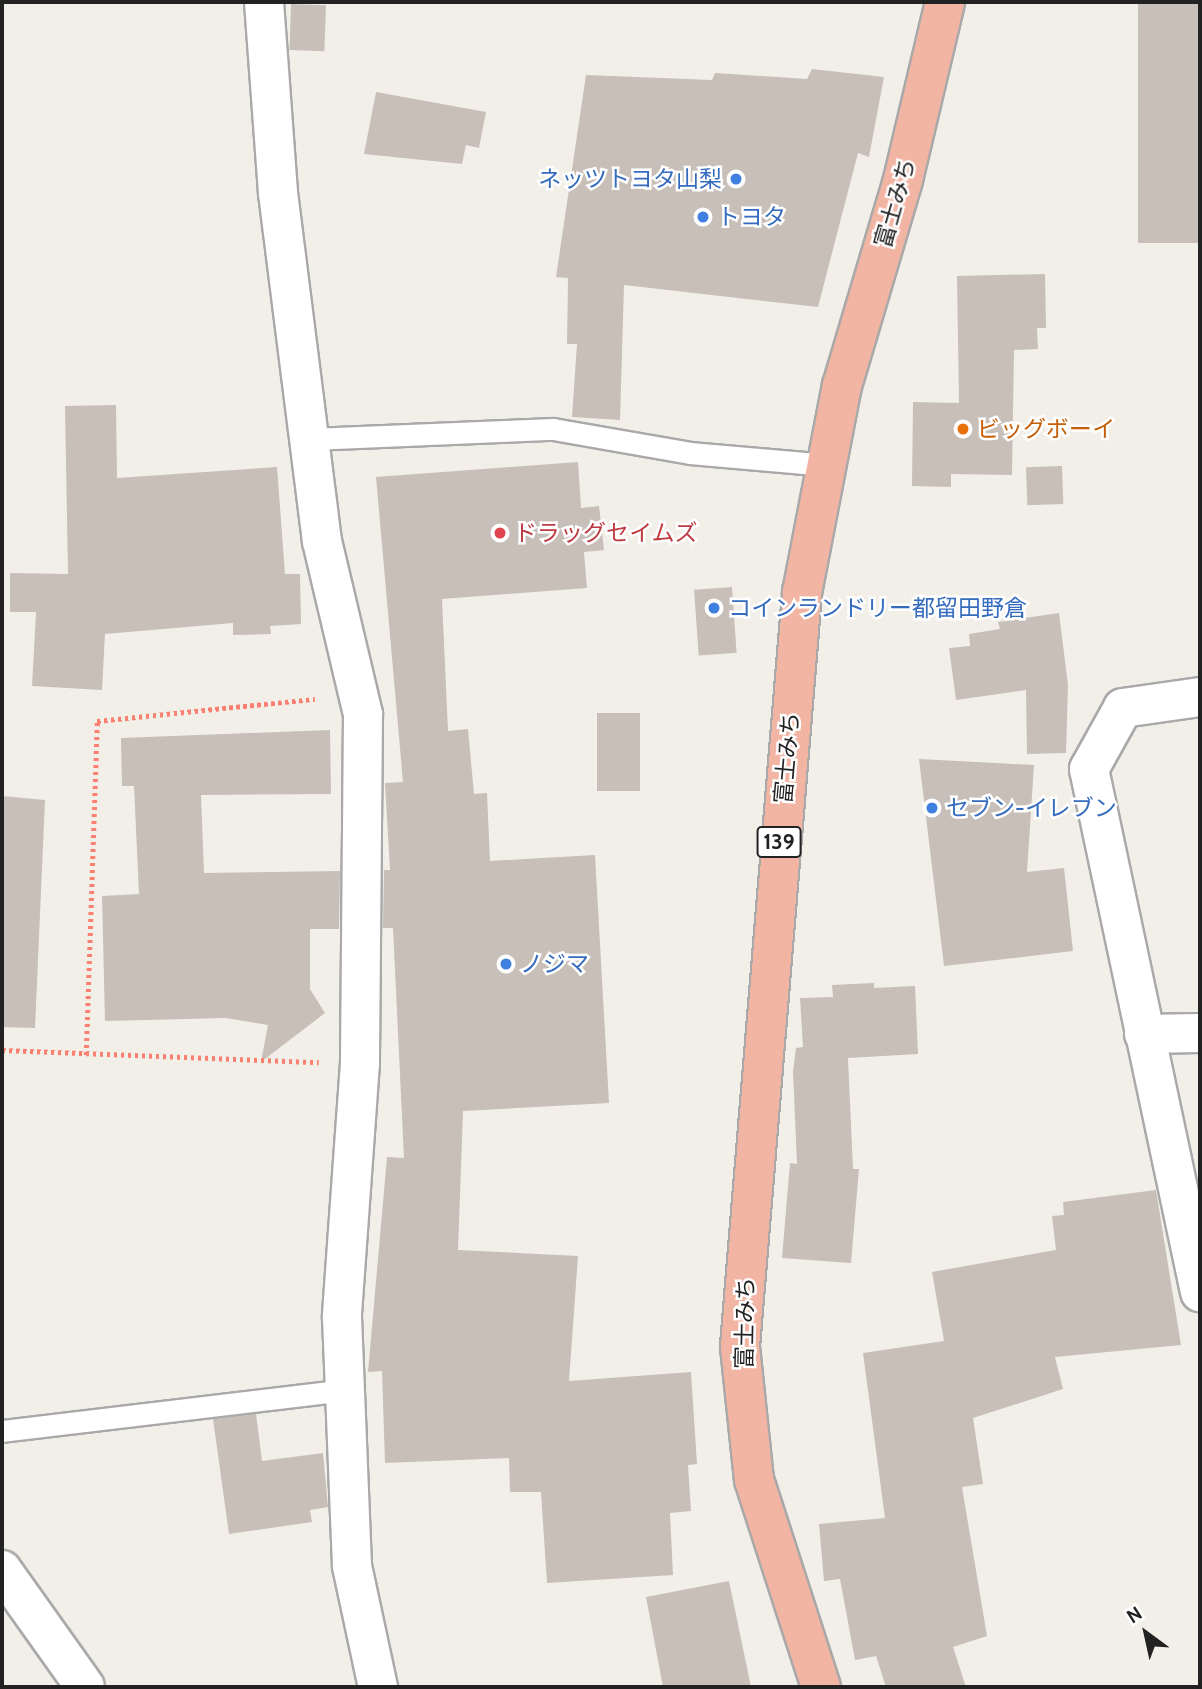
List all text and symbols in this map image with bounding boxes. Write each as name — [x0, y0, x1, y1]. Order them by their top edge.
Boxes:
street label: 富士みち — [869, 155, 921, 251]
place label: ネッツトヨタ山梨 — [538, 165, 722, 193]
marker: ネッツトヨタ山梨 — [728, 171, 744, 187]
place label: トヨタ — [717, 203, 786, 231]
marker: トヨタ — [695, 209, 711, 225]
place label: ビッグボーイ — [977, 415, 1115, 443]
marker: ビッグボーイ — [955, 421, 971, 437]
place label: ドラッグセイムズ — [514, 519, 698, 547]
marker: ドラッグセイムズ — [492, 525, 508, 541]
place label: コインランドリー都留田野倉 — [728, 594, 1027, 622]
marker: コインランドリー都留田野倉 — [706, 600, 722, 616]
street label: 富士みち — [769, 711, 805, 805]
place label: セブン-イレブン — [946, 794, 1117, 822]
marker: セブン-イレブン — [924, 800, 940, 816]
road number: 139 — [756, 824, 802, 860]
place label: ノジマ — [520, 950, 589, 978]
marker: ノジマ — [498, 956, 514, 972]
street label: 富士みち — [730, 1277, 760, 1369]
north arrow — [1111, 1598, 1181, 1668]
text: N — [1122, 1602, 1146, 1628]

